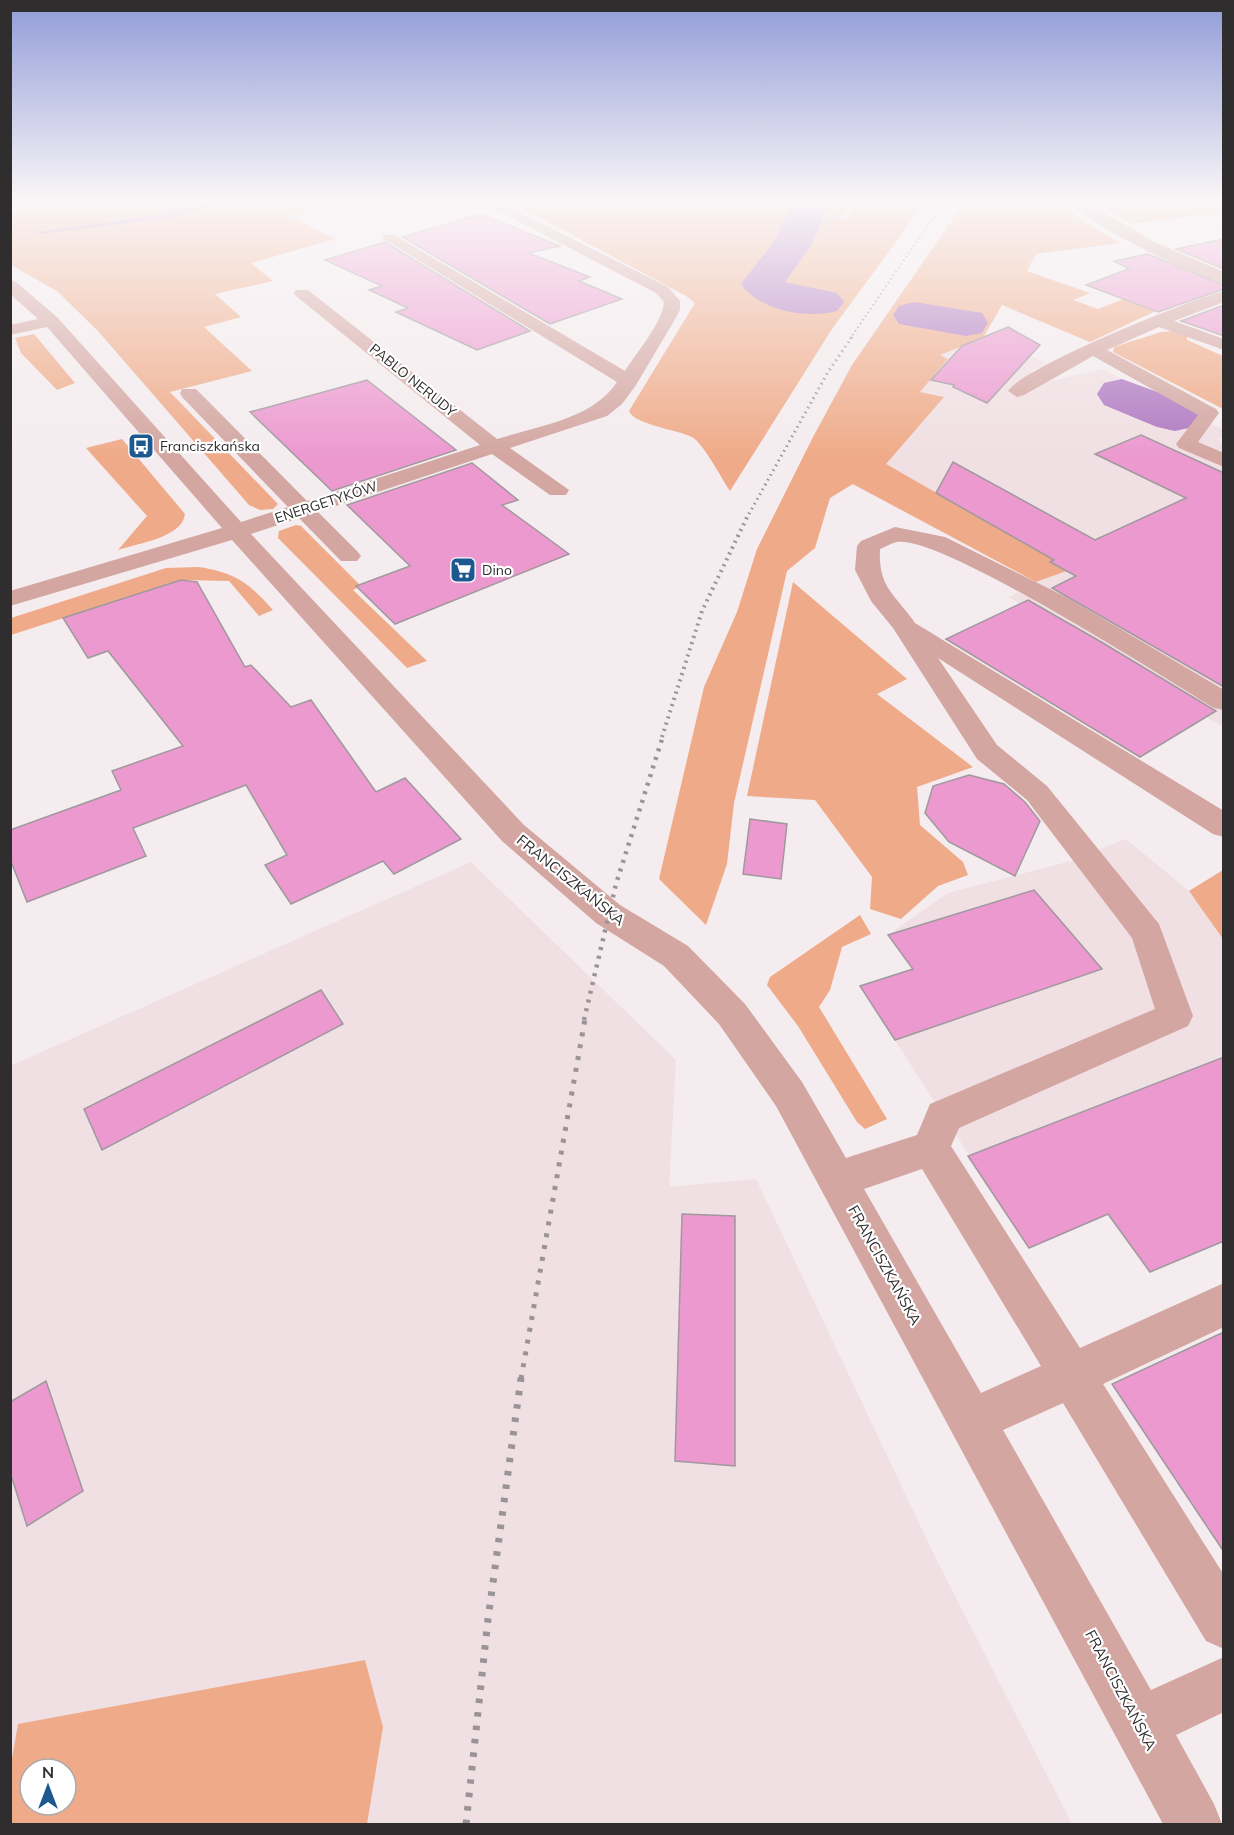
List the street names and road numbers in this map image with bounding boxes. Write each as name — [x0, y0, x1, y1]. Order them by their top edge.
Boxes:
street label: PABLO NERUDY — [366, 340, 460, 421]
street label: ENERGETYKÓW — [272, 477, 380, 527]
street label: FRANCISZKAŃSKA — [513, 830, 629, 930]
street label: FRANCISZKAŃSKA — [844, 1202, 926, 1328]
street label: FRANCISZKAŃSKA — [1081, 1626, 1161, 1754]

